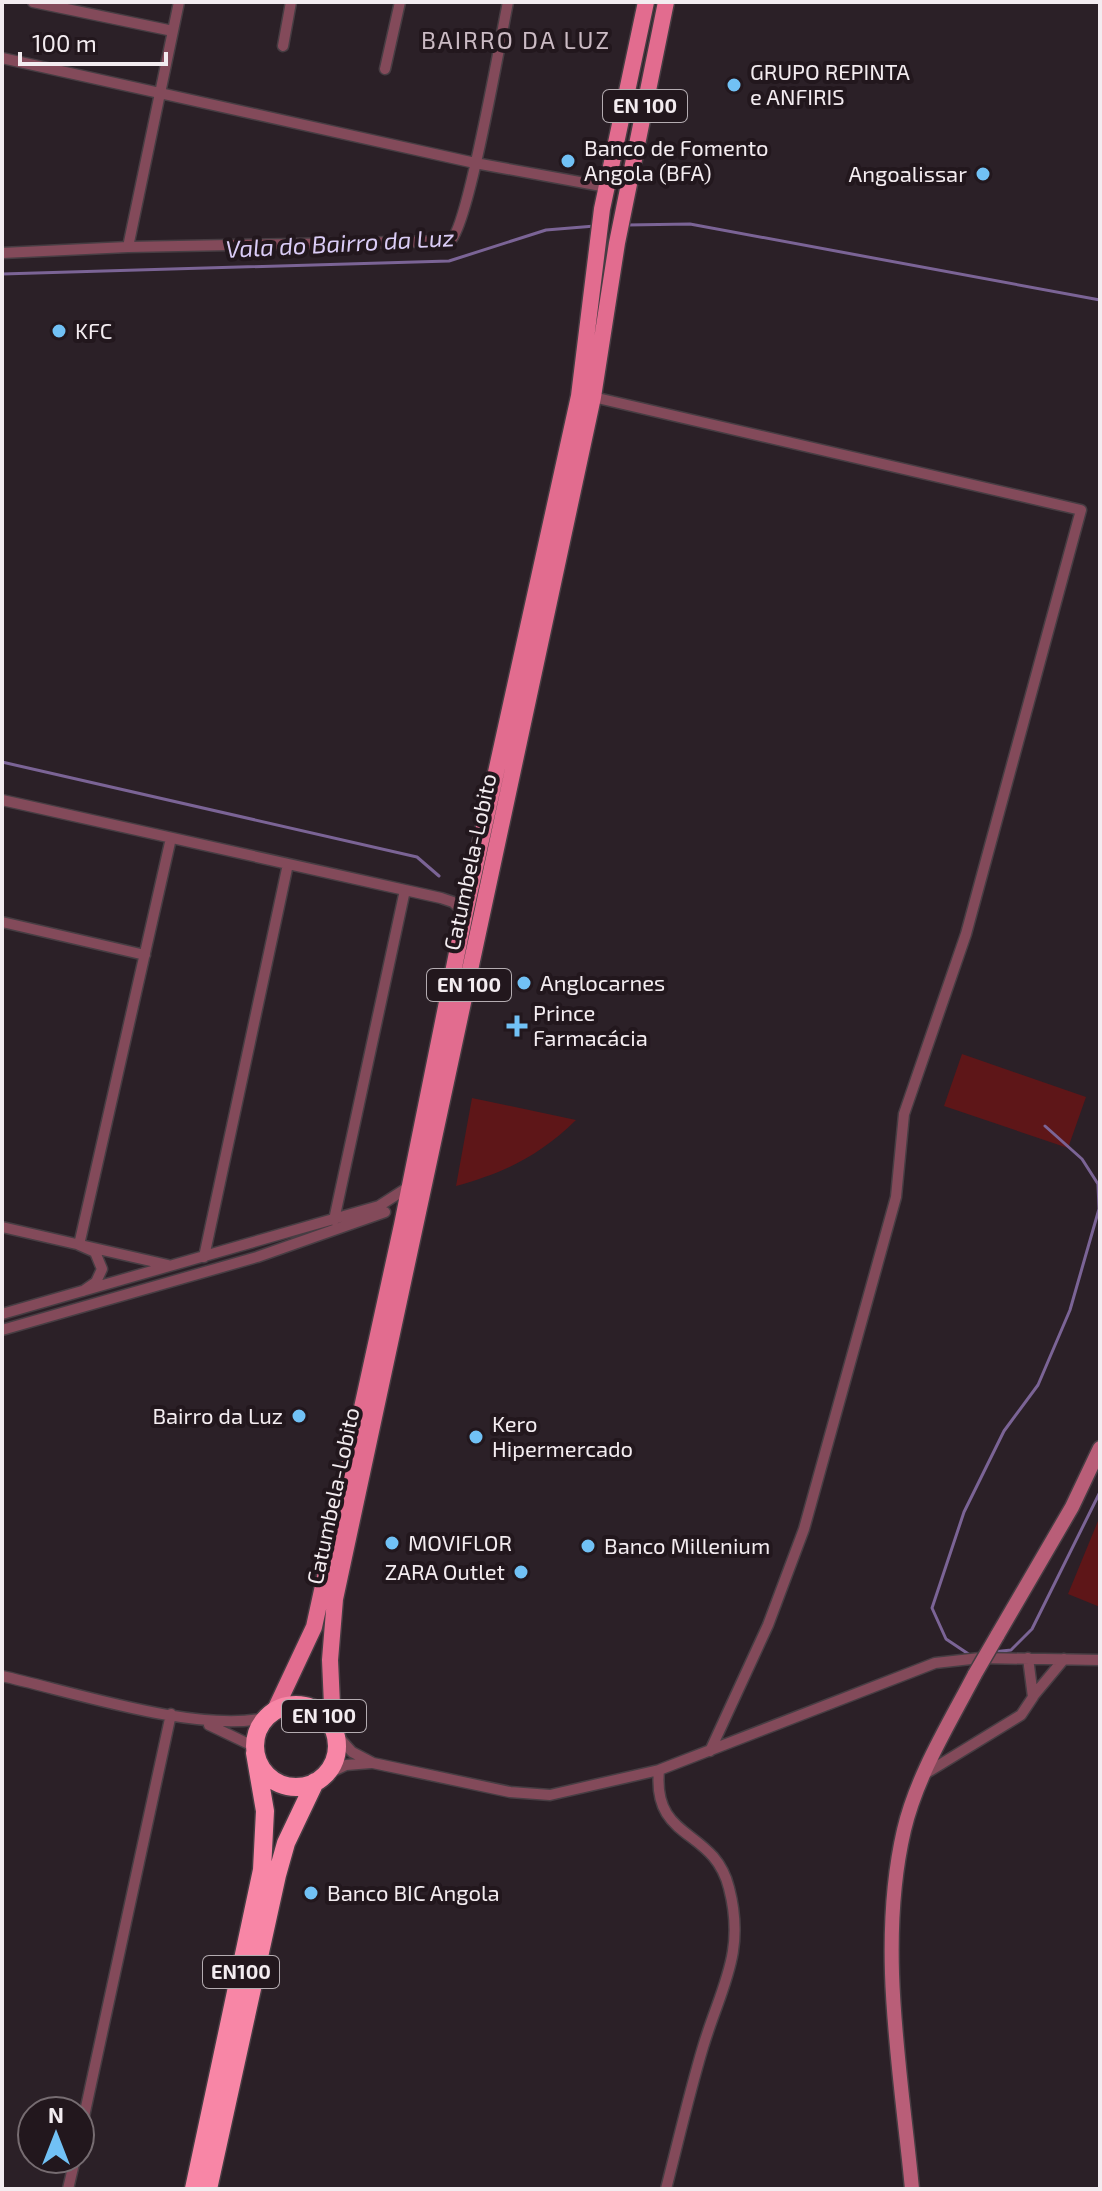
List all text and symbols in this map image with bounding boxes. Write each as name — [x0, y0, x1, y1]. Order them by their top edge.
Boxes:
scale bar — [20, 16, 166, 66]
district label: BAIRRO DA LUZ — [421, 25, 611, 54]
text: 100 m — [32, 28, 97, 57]
place label: GRUPO REPINTA e ANFIRIS — [750, 58, 910, 109]
marker: GRUPO REPINTA e ANFIRIS — [725, 76, 743, 94]
road number: EN 100 — [603, 90, 687, 122]
place label: Banco de Fomento Angola (BFA) — [584, 134, 769, 185]
marker: Banco de Fomento Angola (BFA) — [559, 152, 577, 170]
place label: Angoalissar — [849, 160, 967, 186]
marker: Angoalissar — [974, 165, 992, 183]
water label: Vala do Bairro da Luz — [225, 222, 455, 263]
place label: KFC — [75, 317, 112, 343]
marker: KFC — [50, 322, 68, 340]
street label: Catumbela-Lobito — [438, 771, 500, 953]
road number: EN 100 — [427, 969, 511, 1001]
place label: Anglocarnes — [540, 969, 665, 995]
marker: Anglocarnes — [515, 974, 533, 992]
place label: Prince Farmacácia — [533, 999, 648, 1050]
marker: Prince Farmacácia — [508, 1017, 526, 1035]
place label: Bairro da Luz — [152, 1402, 283, 1428]
street label: Catumbela-Lobito — [301, 1405, 363, 1587]
marker: Bairro da Luz — [290, 1407, 308, 1425]
place label: Kero Hipermercado — [492, 1410, 633, 1461]
marker: Kero Hipermercado — [467, 1428, 485, 1446]
place label: MOVIFLOR — [408, 1529, 512, 1555]
place label: Banco Millenium — [604, 1532, 770, 1558]
marker: MOVIFLOR — [383, 1534, 401, 1552]
marker: Banco Millenium — [579, 1537, 597, 1555]
place label: ZARA Outlet — [385, 1558, 505, 1584]
marker: ZARA Outlet — [512, 1563, 530, 1581]
road number: EN 100 — [282, 1700, 366, 1732]
place label: Banco BIC Angola — [327, 1879, 500, 1905]
marker: Banco BIC Angola — [302, 1884, 320, 1902]
road number: EN100 — [203, 1956, 279, 1988]
north arrow — [16, 2095, 96, 2175]
text: N — [48, 2101, 64, 2127]

